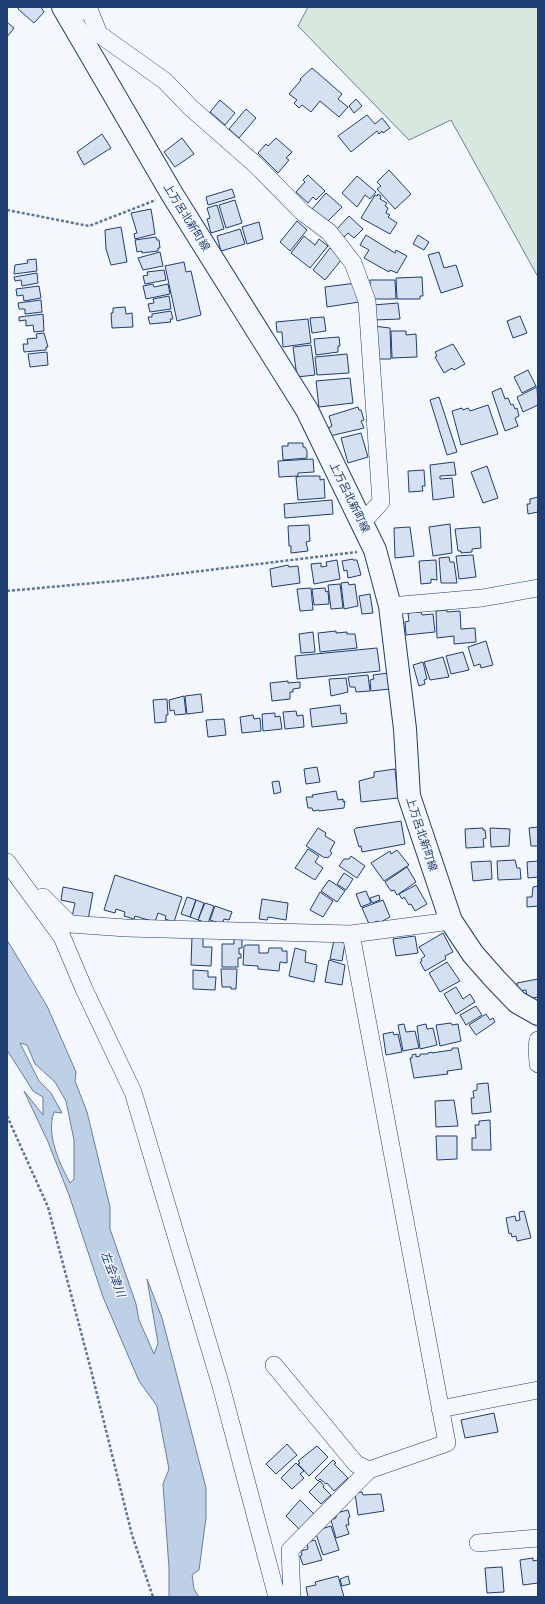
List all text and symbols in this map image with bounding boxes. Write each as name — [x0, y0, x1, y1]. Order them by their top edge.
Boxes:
street label: 上万呂北新町線 — [161, 180, 214, 253]
street label: 上万呂北新町線 — [327, 459, 374, 535]
street label: 上万呂北新町線 — [403, 795, 442, 873]
water label: 左会津川 — [97, 1248, 131, 1301]

